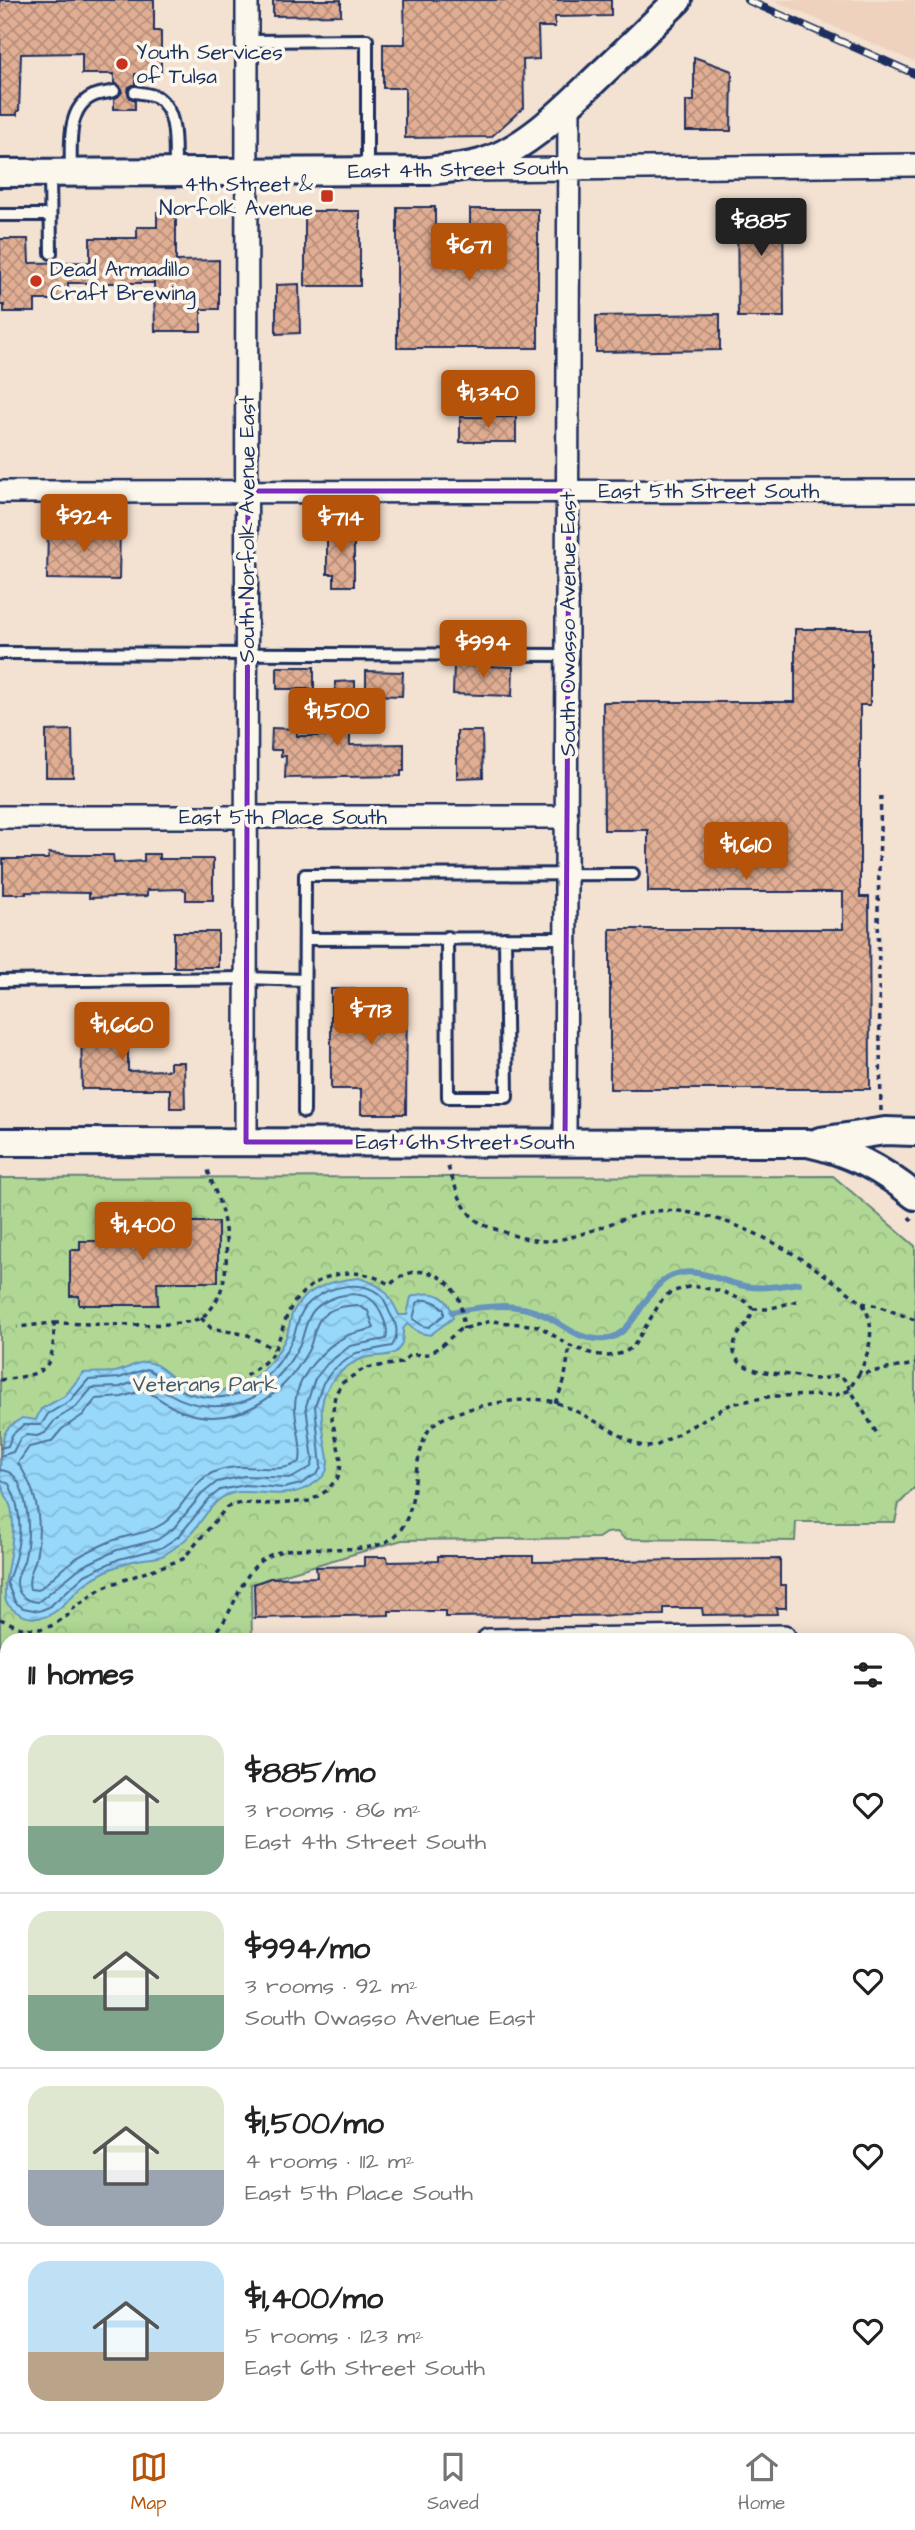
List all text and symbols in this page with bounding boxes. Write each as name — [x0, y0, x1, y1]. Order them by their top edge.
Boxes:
place label: Youth Services of Tulsa — [136, 38, 283, 91]
marker: Youth Services of Tulsa — [114, 56, 130, 72]
street label: East 4th Street South — [348, 153, 569, 186]
place label: 4th Street & Norfolk Avenue — [159, 170, 313, 223]
marker: 4th Street & Norfolk Avenue — [319, 188, 335, 204]
pin: $885 — [720, 198, 802, 258]
text: $885 — [732, 205, 790, 237]
pin: $671 — [428, 224, 510, 283]
text: $671 — [447, 230, 491, 262]
place label: Dead Armadillo Craft Brewing — [50, 255, 196, 310]
marker: Dead Armadillo Craft Brewing — [28, 273, 44, 289]
pin: $1,340 — [431, 370, 545, 430]
text: $1,340 — [457, 377, 519, 409]
street label: South Norfolk Avenue East — [233, 395, 262, 663]
street label: East 5th Street South — [599, 477, 820, 506]
street label: South Owasso Avenue East — [554, 491, 583, 757]
pin: $924 — [43, 494, 125, 554]
pin: $714 — [300, 496, 382, 555]
text: $924 — [57, 501, 111, 533]
text: $714 — [318, 502, 364, 534]
pin: $994 — [442, 620, 524, 680]
text: $994 — [456, 627, 510, 659]
pin: $1,500 — [280, 688, 394, 748]
text: $1,500 — [304, 695, 370, 727]
street label: East 5th Place South — [179, 803, 388, 832]
pin: $1,610 — [689, 822, 803, 882]
text: $1,610 — [720, 829, 772, 861]
pin: $713 — [330, 988, 412, 1047]
text: $713 — [350, 994, 392, 1026]
pin: $1,660 — [65, 1002, 179, 1062]
text: $1,660 — [90, 1009, 154, 1041]
street label: East 6th Street South — [355, 1128, 575, 1157]
pin: $1,400 — [86, 1202, 200, 1262]
text: $1,400 — [111, 1209, 175, 1241]
park label: Veterans Park — [133, 1370, 277, 1399]
text: 11 homes — [28, 1654, 134, 1696]
icon: filters — [849, 1656, 887, 1694]
text: $885/mo — [245, 1752, 376, 1794]
icon: home — [84, 1763, 168, 1847]
icon: heart — [849, 1786, 887, 1824]
text: 3 rooms · 86 m² — [245, 1794, 421, 1826]
text: East 4th Street South — [245, 1826, 486, 1858]
text: $994/mo — [245, 1928, 370, 1970]
icon: home — [84, 1939, 168, 2023]
icon: heart — [849, 1962, 887, 2000]
text: 3 rooms · 92 m² — [245, 1970, 418, 2002]
text: South Owasso Avenue East — [245, 2002, 535, 2034]
text: $1,500/mo — [245, 2103, 384, 2145]
icon: home — [84, 2114, 168, 2198]
icon: heart — [849, 2137, 887, 2175]
text: 4 rooms · 112 m² — [245, 2145, 414, 2177]
text: East 5th Place South — [245, 2177, 473, 2209]
text: $1,400/mo — [245, 2278, 383, 2320]
icon: home — [84, 2289, 168, 2373]
icon: heart — [849, 2312, 887, 2350]
text: 5 rooms · 123 m² — [245, 2320, 424, 2352]
text: East 6th Street South — [245, 2352, 485, 2384]
tab: Map — [130, 2448, 168, 2517]
tab: Saved — [427, 2448, 479, 2517]
tab: Home — [738, 2448, 785, 2517]

